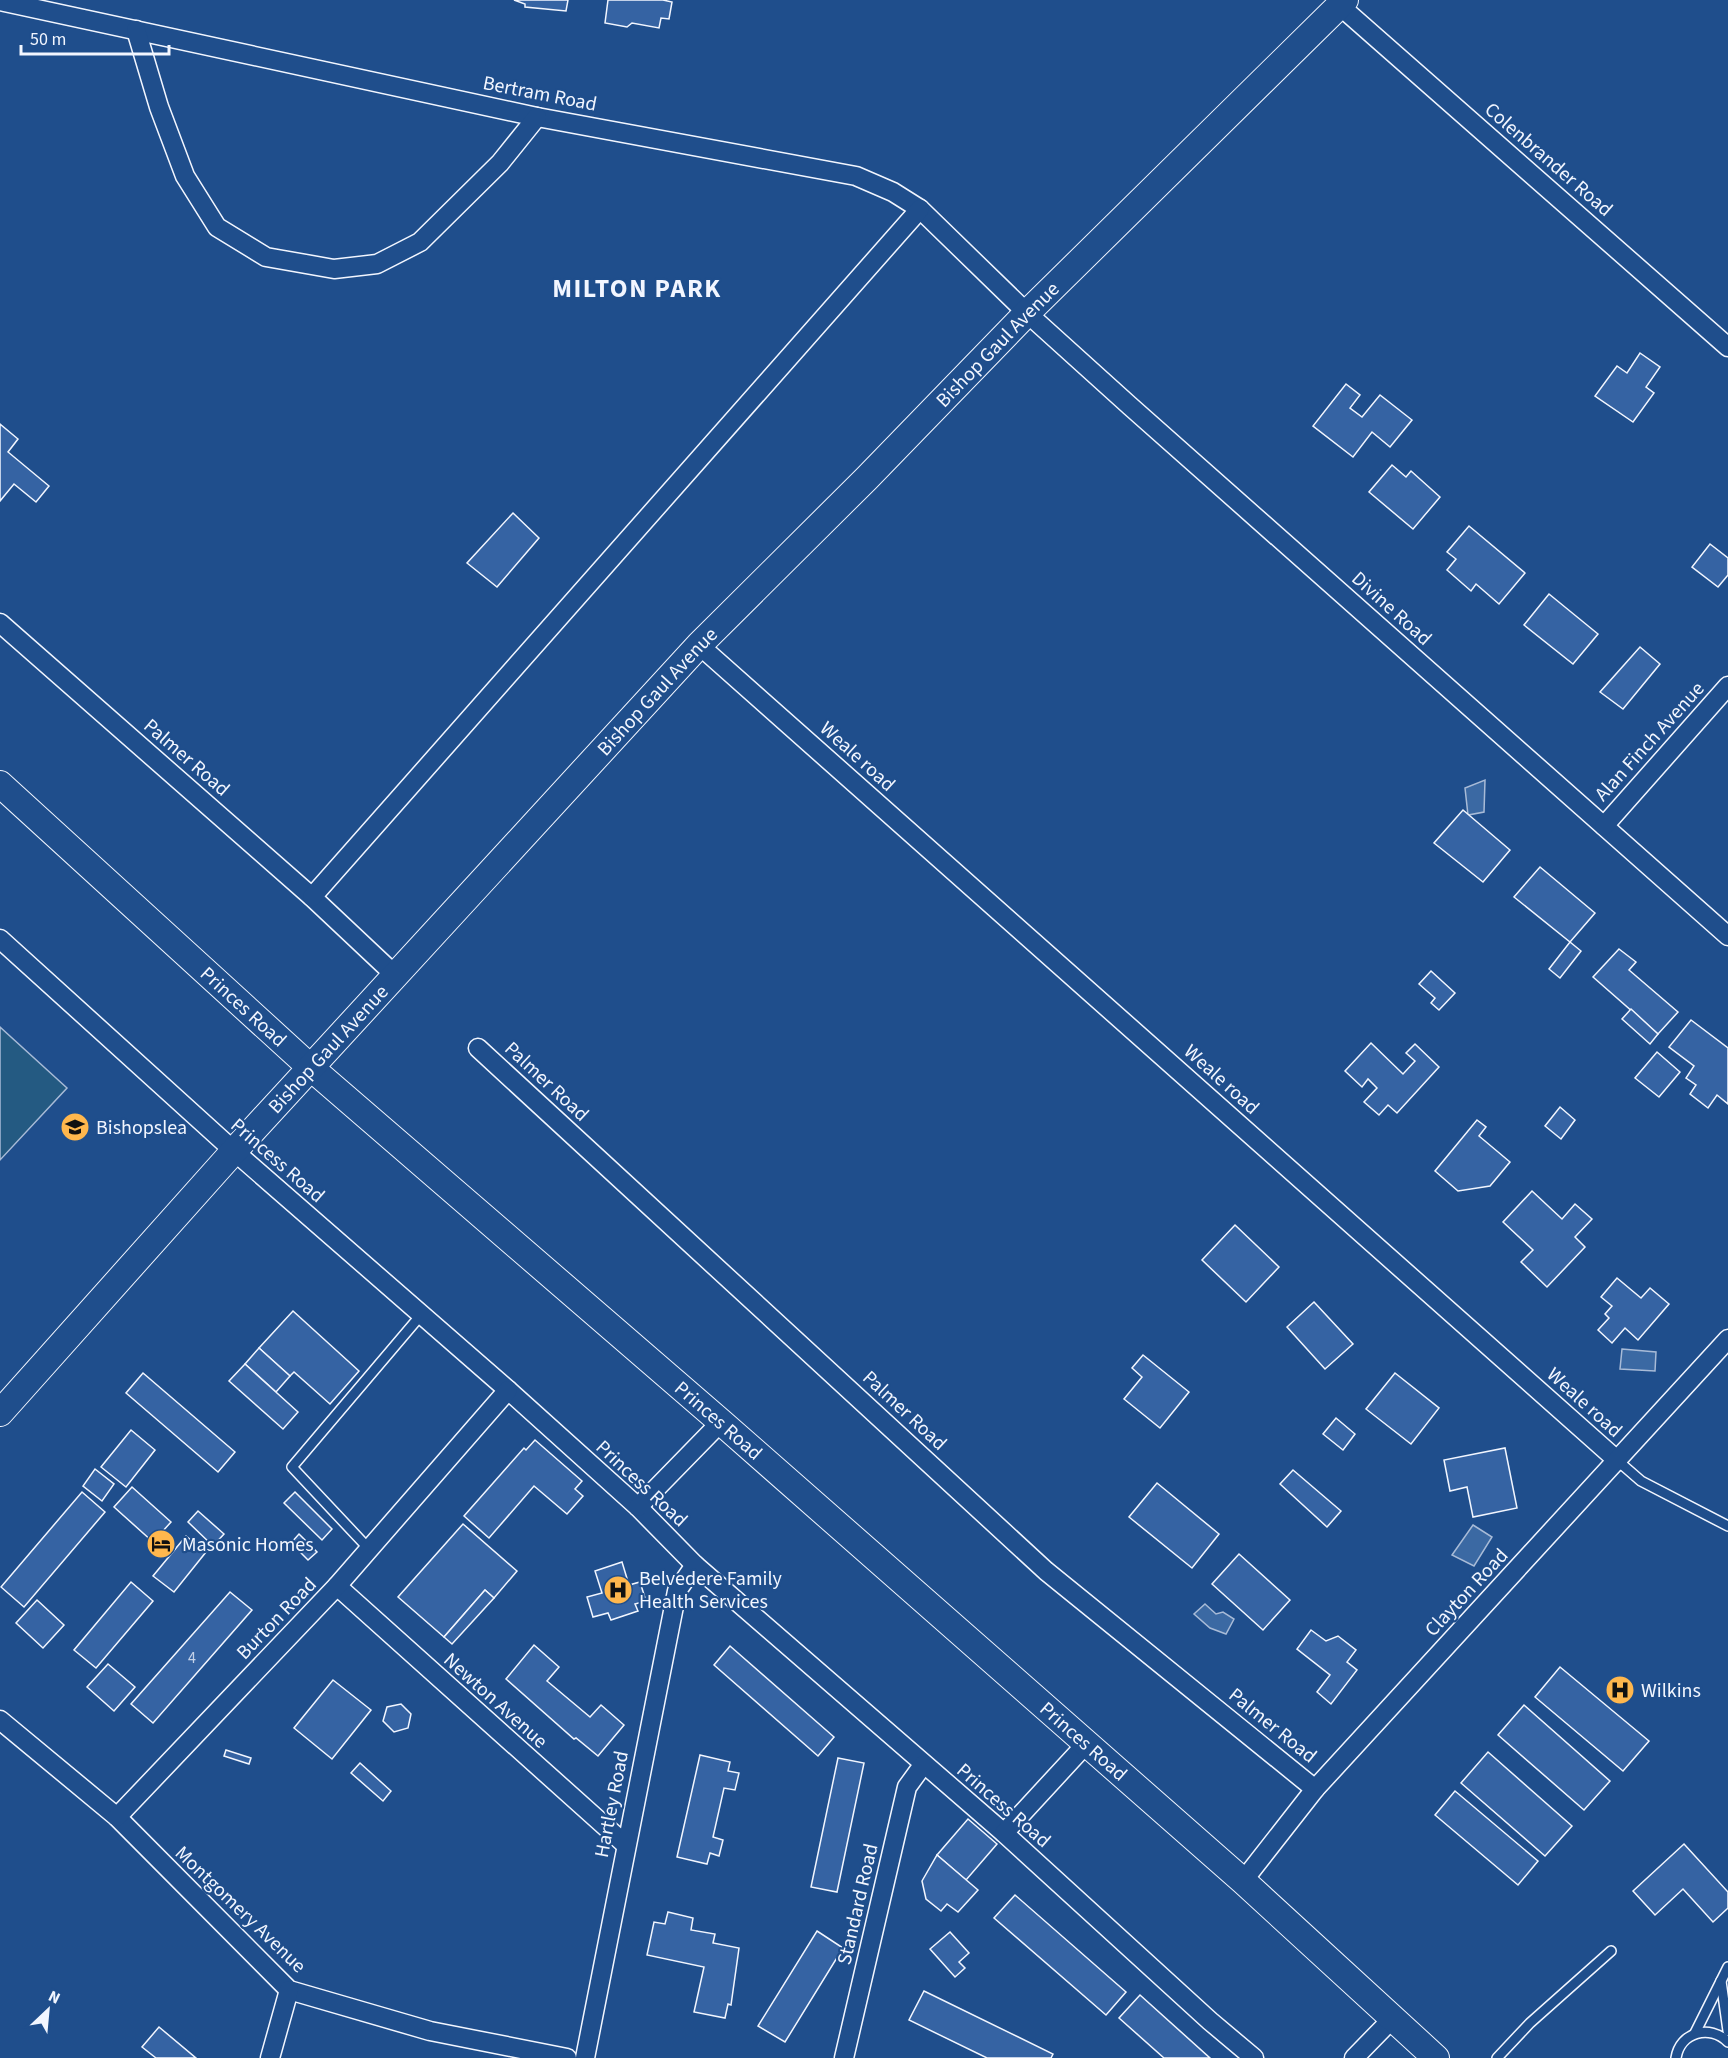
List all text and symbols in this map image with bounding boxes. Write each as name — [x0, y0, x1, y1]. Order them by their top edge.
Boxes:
scale bar — [21, 18, 170, 56]
text: 50 m — [30, 27, 66, 52]
street label: Bertram Road — [480, 69, 599, 119]
street label: Colenbrander Road — [1478, 96, 1619, 223]
district label: MILTON PARK — [552, 270, 722, 307]
street label: Bishop Gaul Avenue — [930, 276, 1066, 414]
street label: Divine Road — [1345, 565, 1438, 652]
street label: Bishop Gaul Avenue — [591, 621, 724, 762]
street label: Alan Finch Avenue — [1588, 676, 1711, 808]
street label: Palmer Road — [137, 712, 236, 803]
street label: Weale road — [813, 715, 901, 798]
street label: Princes Road — [194, 960, 292, 1054]
street label: Bishop Gaul Avenue — [262, 979, 395, 1120]
street label: Palmer Road — [498, 1035, 595, 1128]
street label: Weale road — [1177, 1038, 1265, 1121]
school or university icon: Bishopslea — [59, 1111, 91, 1143]
street label: Princess Road — [224, 1112, 330, 1210]
place label: Bishopslea — [96, 1114, 187, 1142]
street label: Weale road — [1540, 1361, 1628, 1444]
street label: Palmer Road — [856, 1364, 953, 1457]
street label: Princes Road — [668, 1375, 768, 1467]
street label: Princess Road — [589, 1434, 693, 1534]
hotel icon: Masonic Homes — [145, 1528, 177, 1560]
place label: Masonic Homes — [182, 1531, 314, 1559]
street label: Clayton Road — [1419, 1542, 1515, 1643]
place label: Belvedere Family Health Services — [639, 1565, 783, 1616]
street label: Burton Road — [230, 1571, 323, 1666]
hospital icon: Belvedere Family Health Services — [602, 1574, 634, 1606]
street label: Newton Avenue — [437, 1646, 554, 1755]
house number: 4 — [188, 1647, 196, 1669]
hospital icon: Wilkins — [1604, 1674, 1636, 1706]
place label: Wilkins — [1641, 1677, 1701, 1705]
street label: Palmer Road — [1222, 1682, 1322, 1770]
street label: Princes Road — [1033, 1696, 1133, 1788]
street label: Hartley Road — [588, 1748, 636, 1860]
street label: Princess Road — [950, 1757, 1056, 1855]
street label: Montgomery Avenue — [169, 1840, 312, 1980]
street label: Standard Road — [830, 1841, 886, 1968]
north arrow — [18, 1980, 78, 2040]
text: N — [45, 1985, 64, 2010]

